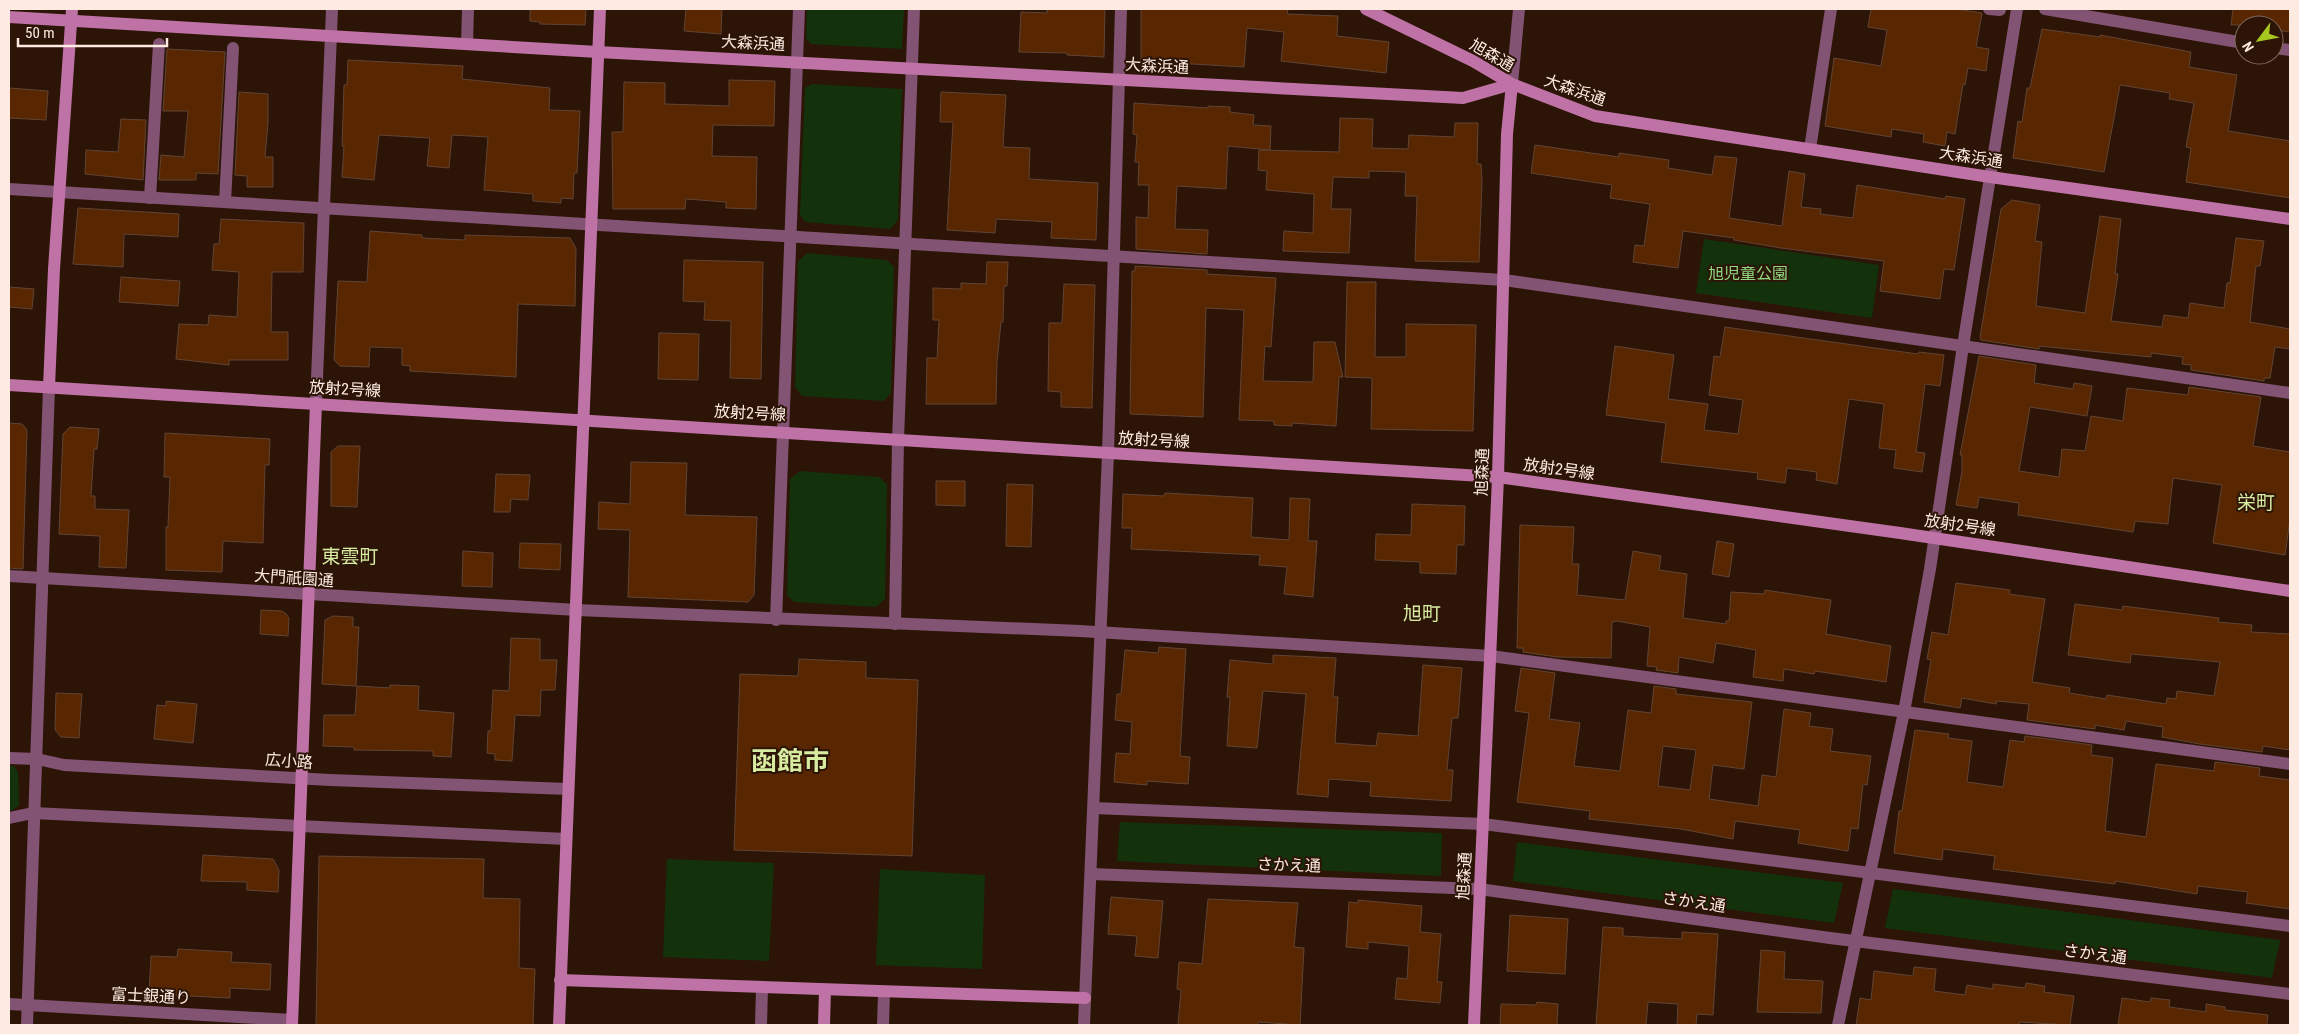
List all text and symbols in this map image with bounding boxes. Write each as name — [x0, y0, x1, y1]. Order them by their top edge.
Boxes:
scale bar — [18, 15, 166, 47]
north arrow — [2234, 15, 2284, 65]
text: 50 m — [25, 24, 55, 42]
street label: 大森浜通 — [721, 32, 785, 54]
street label: 旭森通 — [1466, 35, 1518, 75]
text: N — [2239, 39, 2257, 55]
street label: 大森浜通 — [1125, 55, 1189, 77]
street label: 大森浜通 — [1542, 71, 1608, 109]
street label: 大森浜通 — [1938, 143, 2004, 171]
park label: 旭児童公園 — [1708, 264, 1788, 283]
street label: 放射2号線 — [309, 378, 381, 400]
street label: 放射2号線 — [714, 402, 786, 424]
street label: 放射2号線 — [1118, 429, 1190, 451]
street label: 旭森通 — [1472, 448, 1492, 496]
street label: 放射2号線 — [1522, 455, 1596, 483]
district label: 栄町 — [2237, 491, 2275, 514]
street label: 放射2号線 — [1923, 511, 1997, 539]
district label: 東雲町 — [321, 545, 379, 568]
street label: 大門祇園通 — [253, 566, 335, 590]
district label: 旭町 — [1403, 602, 1441, 625]
district label: 函館市 — [751, 746, 829, 776]
street label: 広小路 — [264, 750, 314, 772]
street label: 旭森通 — [1453, 852, 1475, 900]
street label: さかえ通 — [1257, 854, 1321, 876]
street label: さかえ通 — [1661, 888, 1727, 916]
street label: さかえ通 — [2062, 941, 2128, 967]
street label: 富士銀通り — [111, 984, 191, 1008]

